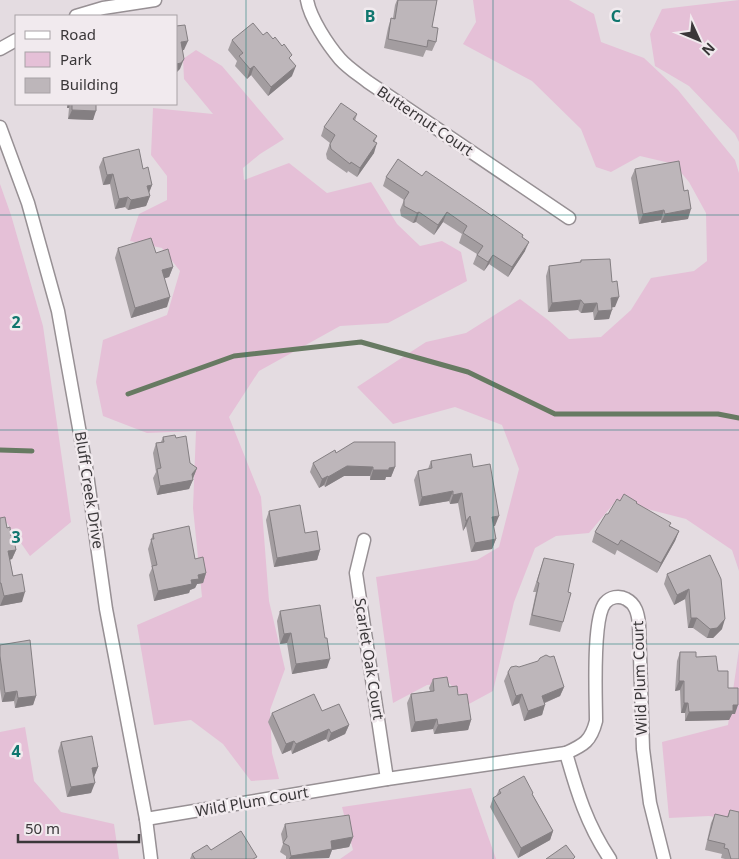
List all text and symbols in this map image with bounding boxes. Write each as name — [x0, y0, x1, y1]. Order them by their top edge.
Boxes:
text: B — [365, 5, 375, 27]
text: C — [611, 5, 621, 27]
legend — [15, 15, 178, 105]
north arrow — [674, 15, 724, 65]
text: Road — [60, 24, 96, 44]
text: N — [698, 39, 720, 60]
text: Park — [60, 49, 92, 69]
text: Building — [60, 74, 118, 94]
street label: Butternut Court — [374, 81, 478, 160]
text: 2 — [11, 311, 21, 333]
street label: Bluff Creek Drive — [71, 430, 109, 550]
text: 3 — [11, 526, 21, 548]
street label: Scarlet Oak Court — [350, 596, 390, 722]
street label: Wild Plum Court — [627, 620, 651, 736]
text: 4 — [11, 740, 21, 762]
street label: Wild Plum Court — [194, 781, 310, 821]
scale bar — [18, 812, 139, 844]
text: 50 m — [25, 818, 60, 838]

